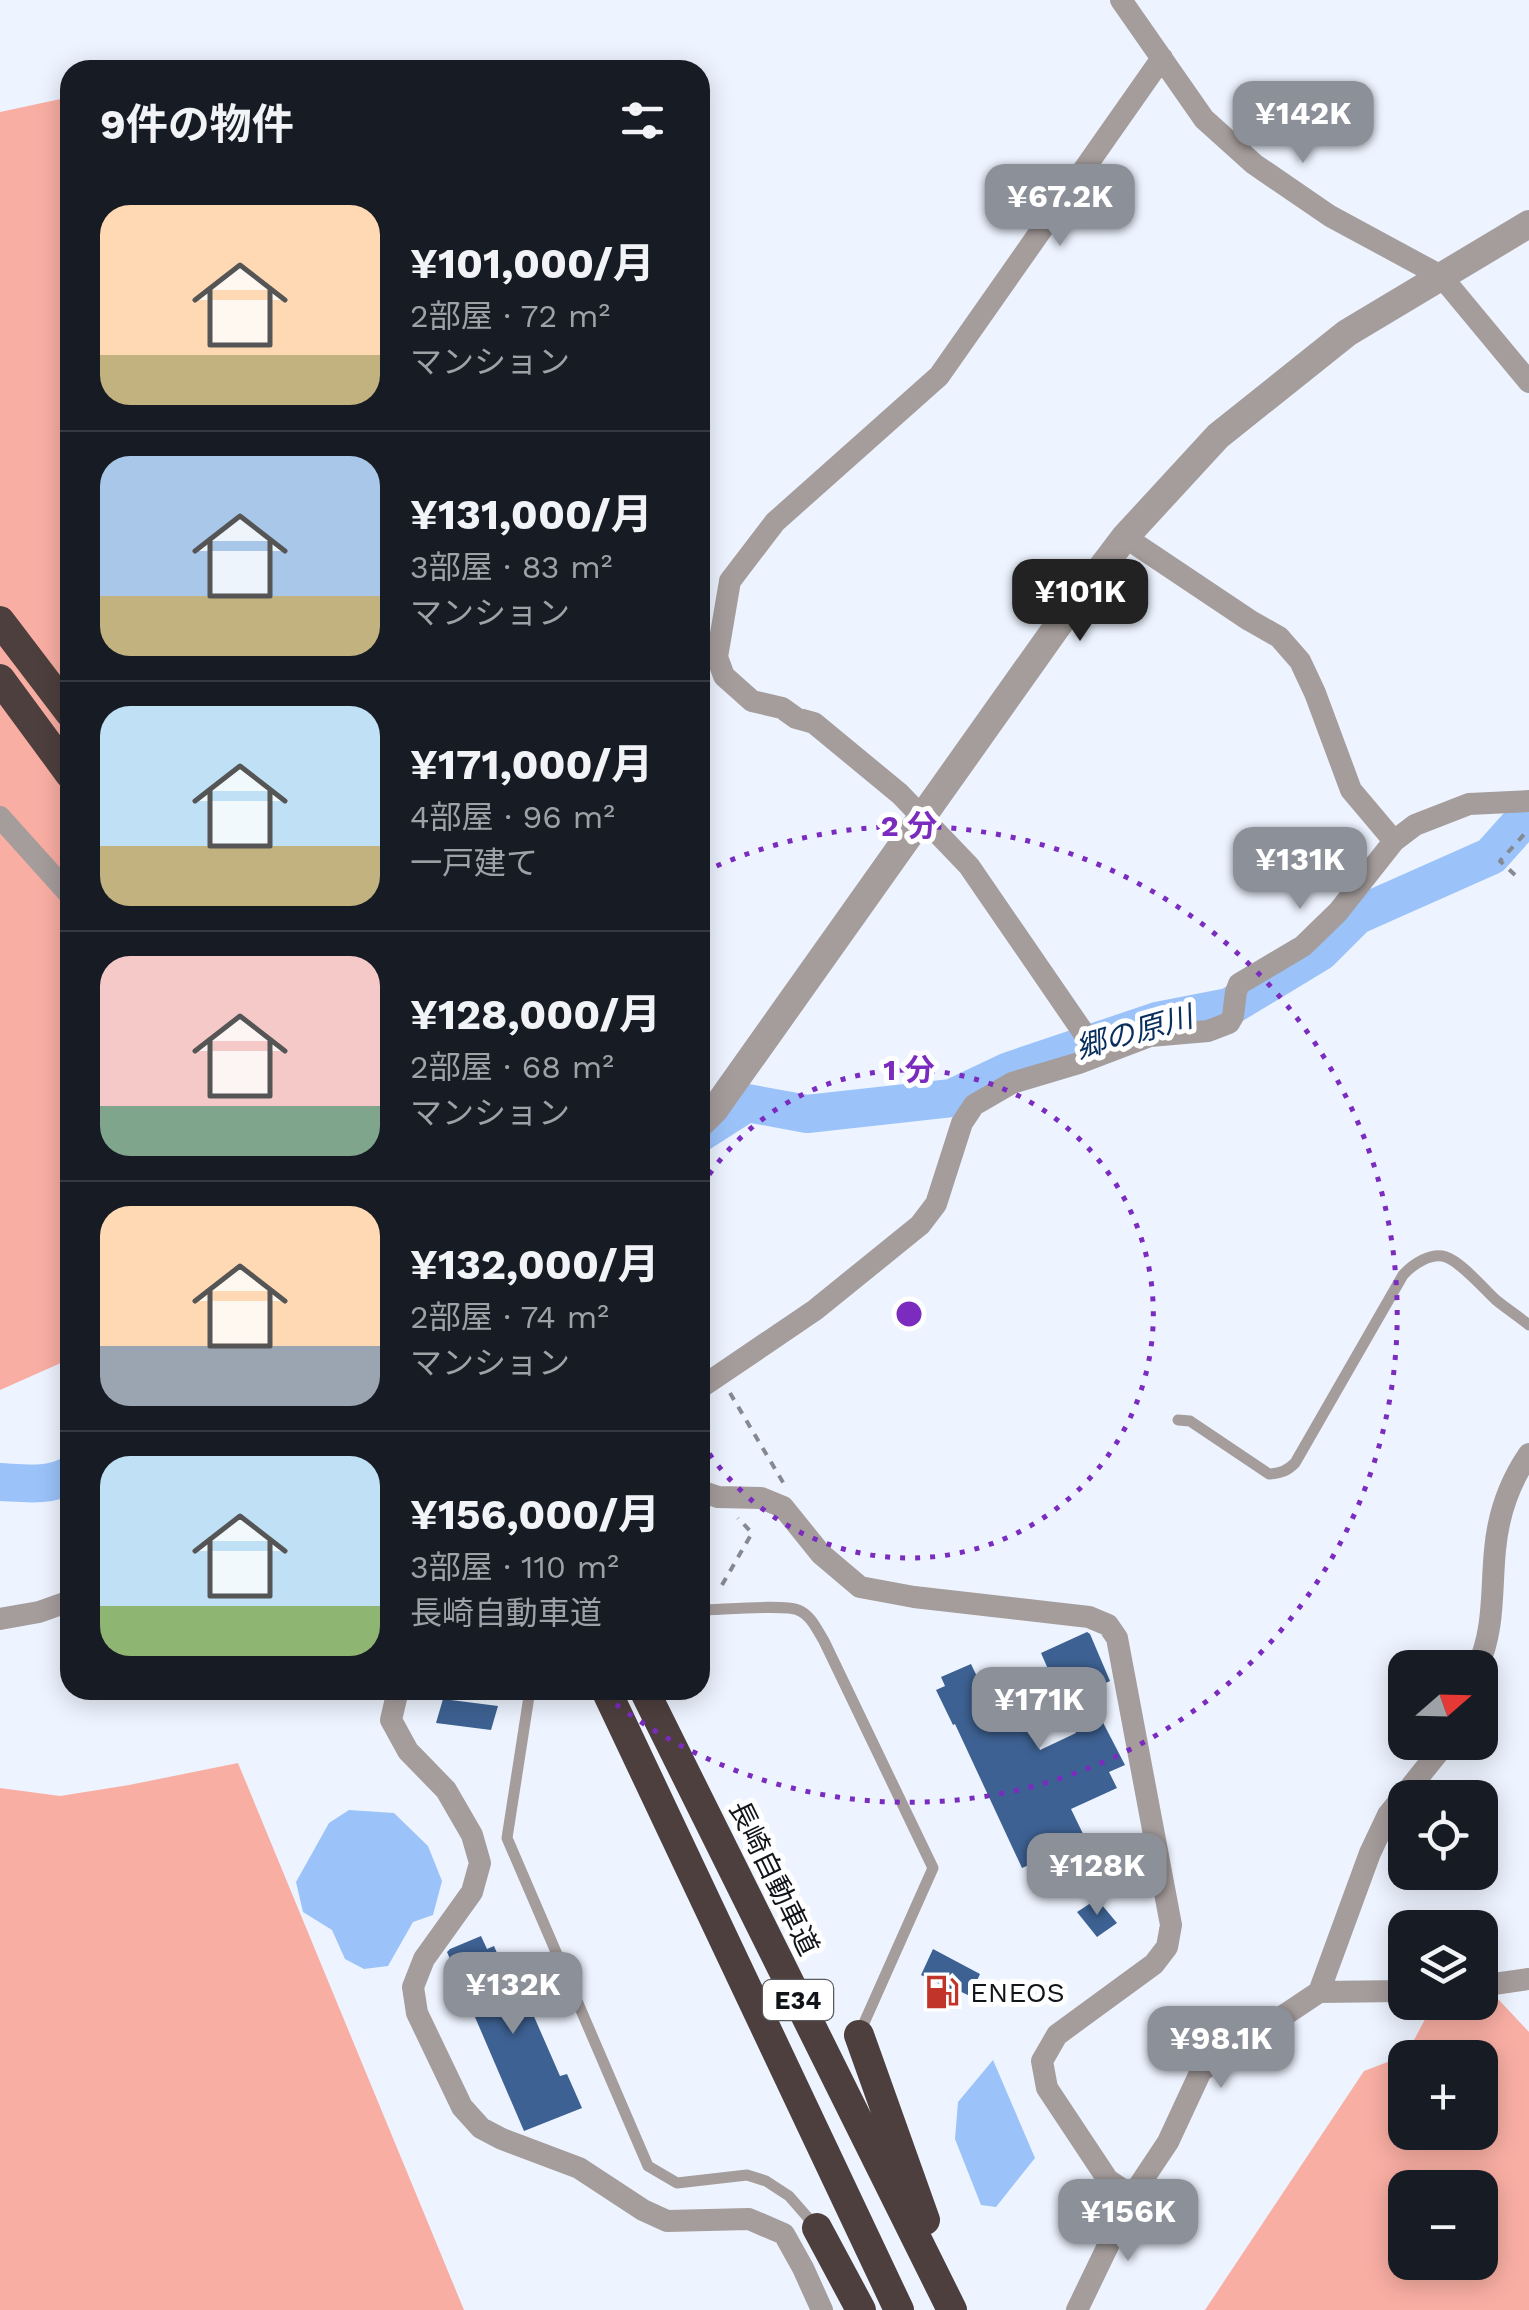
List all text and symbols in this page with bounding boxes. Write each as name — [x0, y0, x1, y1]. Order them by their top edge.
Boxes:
pin: ¥142K — [1233, 81, 1373, 166]
icon: filters — [615, 93, 670, 148]
text: ¥142K — [1255, 94, 1351, 132]
text: 9件の物件 — [100, 100, 294, 149]
pin: ¥67.2K — [979, 164, 1141, 249]
text: ¥67.2K — [1007, 177, 1113, 215]
text: ¥101,000/月 — [410, 239, 655, 288]
icon: home — [180, 245, 300, 365]
text: 2部屋 · 72 m² — [410, 297, 610, 335]
text: マンション — [410, 343, 570, 381]
text: ¥131,000/月 — [410, 490, 653, 539]
icon: home — [180, 496, 300, 616]
text: 3部屋 · 83 m² — [410, 548, 613, 586]
pin: ¥101K — [1010, 559, 1150, 644]
text: ¥101K — [1034, 572, 1126, 610]
text: マンション — [410, 594, 570, 632]
text: ¥171,000/月 — [410, 740, 653, 789]
icon: home — [180, 746, 300, 866]
text: 4部屋 · 96 m² — [410, 798, 615, 836]
text: 2 分 — [881, 808, 937, 843]
pin: ¥131K — [1230, 827, 1370, 912]
text: ¥131K — [1255, 840, 1345, 878]
text: 一戸建て — [410, 844, 538, 882]
text: ¥128,000/月 — [410, 990, 661, 1039]
icon: home — [180, 996, 300, 1116]
water label: 郷の原川 — [1072, 998, 1199, 1065]
text: 2部屋 · 68 m² — [410, 1048, 614, 1086]
text: 1 分 — [883, 1052, 935, 1087]
text: マンション — [410, 1094, 570, 1132]
text: ¥132,000/月 — [410, 1240, 660, 1289]
icon: home — [180, 1246, 300, 1366]
centre of rings — [891, 1296, 927, 1332]
text: 2部屋 · 74 m² — [410, 1298, 609, 1336]
text: マンション — [410, 1344, 570, 1382]
text: ¥156,000/月 — [410, 1490, 660, 1539]
icon: home — [180, 1496, 300, 1616]
text: 3部屋 · 110 m² — [410, 1548, 619, 1586]
text: 長崎自動車道 — [410, 1594, 602, 1632]
north arrow — [1388, 1650, 1498, 1760]
map controls — [1388, 1650, 1498, 2280]
pin: ¥171K — [969, 1667, 1109, 1752]
text: ¥171K — [994, 1680, 1084, 1718]
button: locate — [1388, 1780, 1498, 1890]
street label: 長崎自動車道 — [722, 1795, 826, 1961]
pin: ¥128K — [1027, 1833, 1167, 1918]
text: ¥128K — [1049, 1846, 1145, 1884]
button: layers — [1388, 1910, 1498, 2020]
pin: ¥132K — [443, 1952, 583, 2037]
text: ¥132K — [465, 1965, 561, 2003]
fuel station icon: ENEOS — [923, 1973, 961, 2011]
place label: ENEOS — [970, 1976, 1065, 2009]
road number: E34 — [763, 1980, 833, 2020]
pin: ¥98.1K — [1140, 2006, 1302, 2091]
text: ¥98.1K — [1169, 2019, 1273, 2057]
button: + — [1388, 2040, 1498, 2150]
button: − — [1388, 2170, 1498, 2280]
pin: ¥156K — [1058, 2179, 1198, 2264]
text: ¥156K — [1080, 2192, 1176, 2230]

